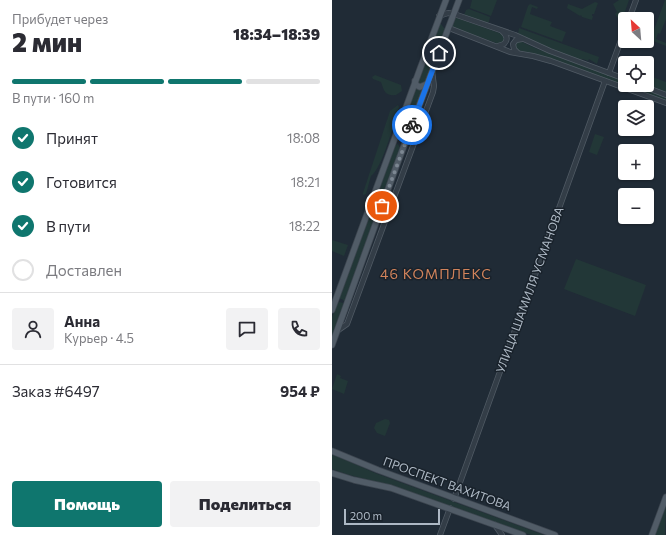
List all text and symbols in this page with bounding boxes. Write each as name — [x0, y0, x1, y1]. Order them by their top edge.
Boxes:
text: Прибудет через — [12, 11, 108, 27]
north arrow — [618, 12, 654, 48]
map controls — [618, 12, 654, 224]
text: 18:34–18:39 — [233, 25, 320, 43]
text: 2 мин — [12, 26, 82, 57]
pin — [422, 36, 456, 70]
icon: home — [428, 42, 450, 64]
button: locate — [618, 56, 654, 92]
text: В пути · 160 m — [12, 90, 94, 106]
button: layers — [618, 100, 654, 136]
courier — [392, 105, 432, 145]
icon: bike — [401, 114, 423, 136]
icon: check — [12, 127, 34, 149]
text: Принят — [46, 129, 98, 147]
text: 18:08 — [287, 130, 320, 146]
button: + — [618, 144, 654, 180]
icon: check — [12, 171, 34, 193]
text: Готовится — [46, 173, 117, 191]
text: 18:21 — [291, 174, 320, 190]
button: − — [618, 188, 654, 224]
pin — [365, 189, 399, 223]
icon: bag — [371, 195, 393, 217]
street label: УЛИЦА ШАМИЛЯ УСМАНОВА — [492, 205, 566, 375]
icon: check — [12, 215, 34, 237]
text: В пути — [46, 217, 91, 235]
text: 18:22 — [289, 218, 320, 234]
text: Доставлен — [46, 261, 122, 279]
district label: 46 КОМПЛЕКС — [380, 265, 492, 282]
button: person — [12, 308, 54, 350]
button: chat — [226, 308, 268, 350]
button: phone — [278, 308, 320, 350]
text: Анна — [64, 312, 100, 330]
text: Курьер · 4.5 — [64, 330, 134, 346]
text: Заказ #6497 — [12, 382, 100, 400]
text: 954 ₽ — [280, 382, 320, 400]
street label: ПРОСПЕКТ ВАХИТОВА — [382, 453, 513, 513]
button: Помощь — [12, 481, 162, 527]
button: Поделиться — [170, 481, 320, 527]
scale bar — [344, 507, 440, 526]
text: 200 m — [350, 509, 382, 522]

